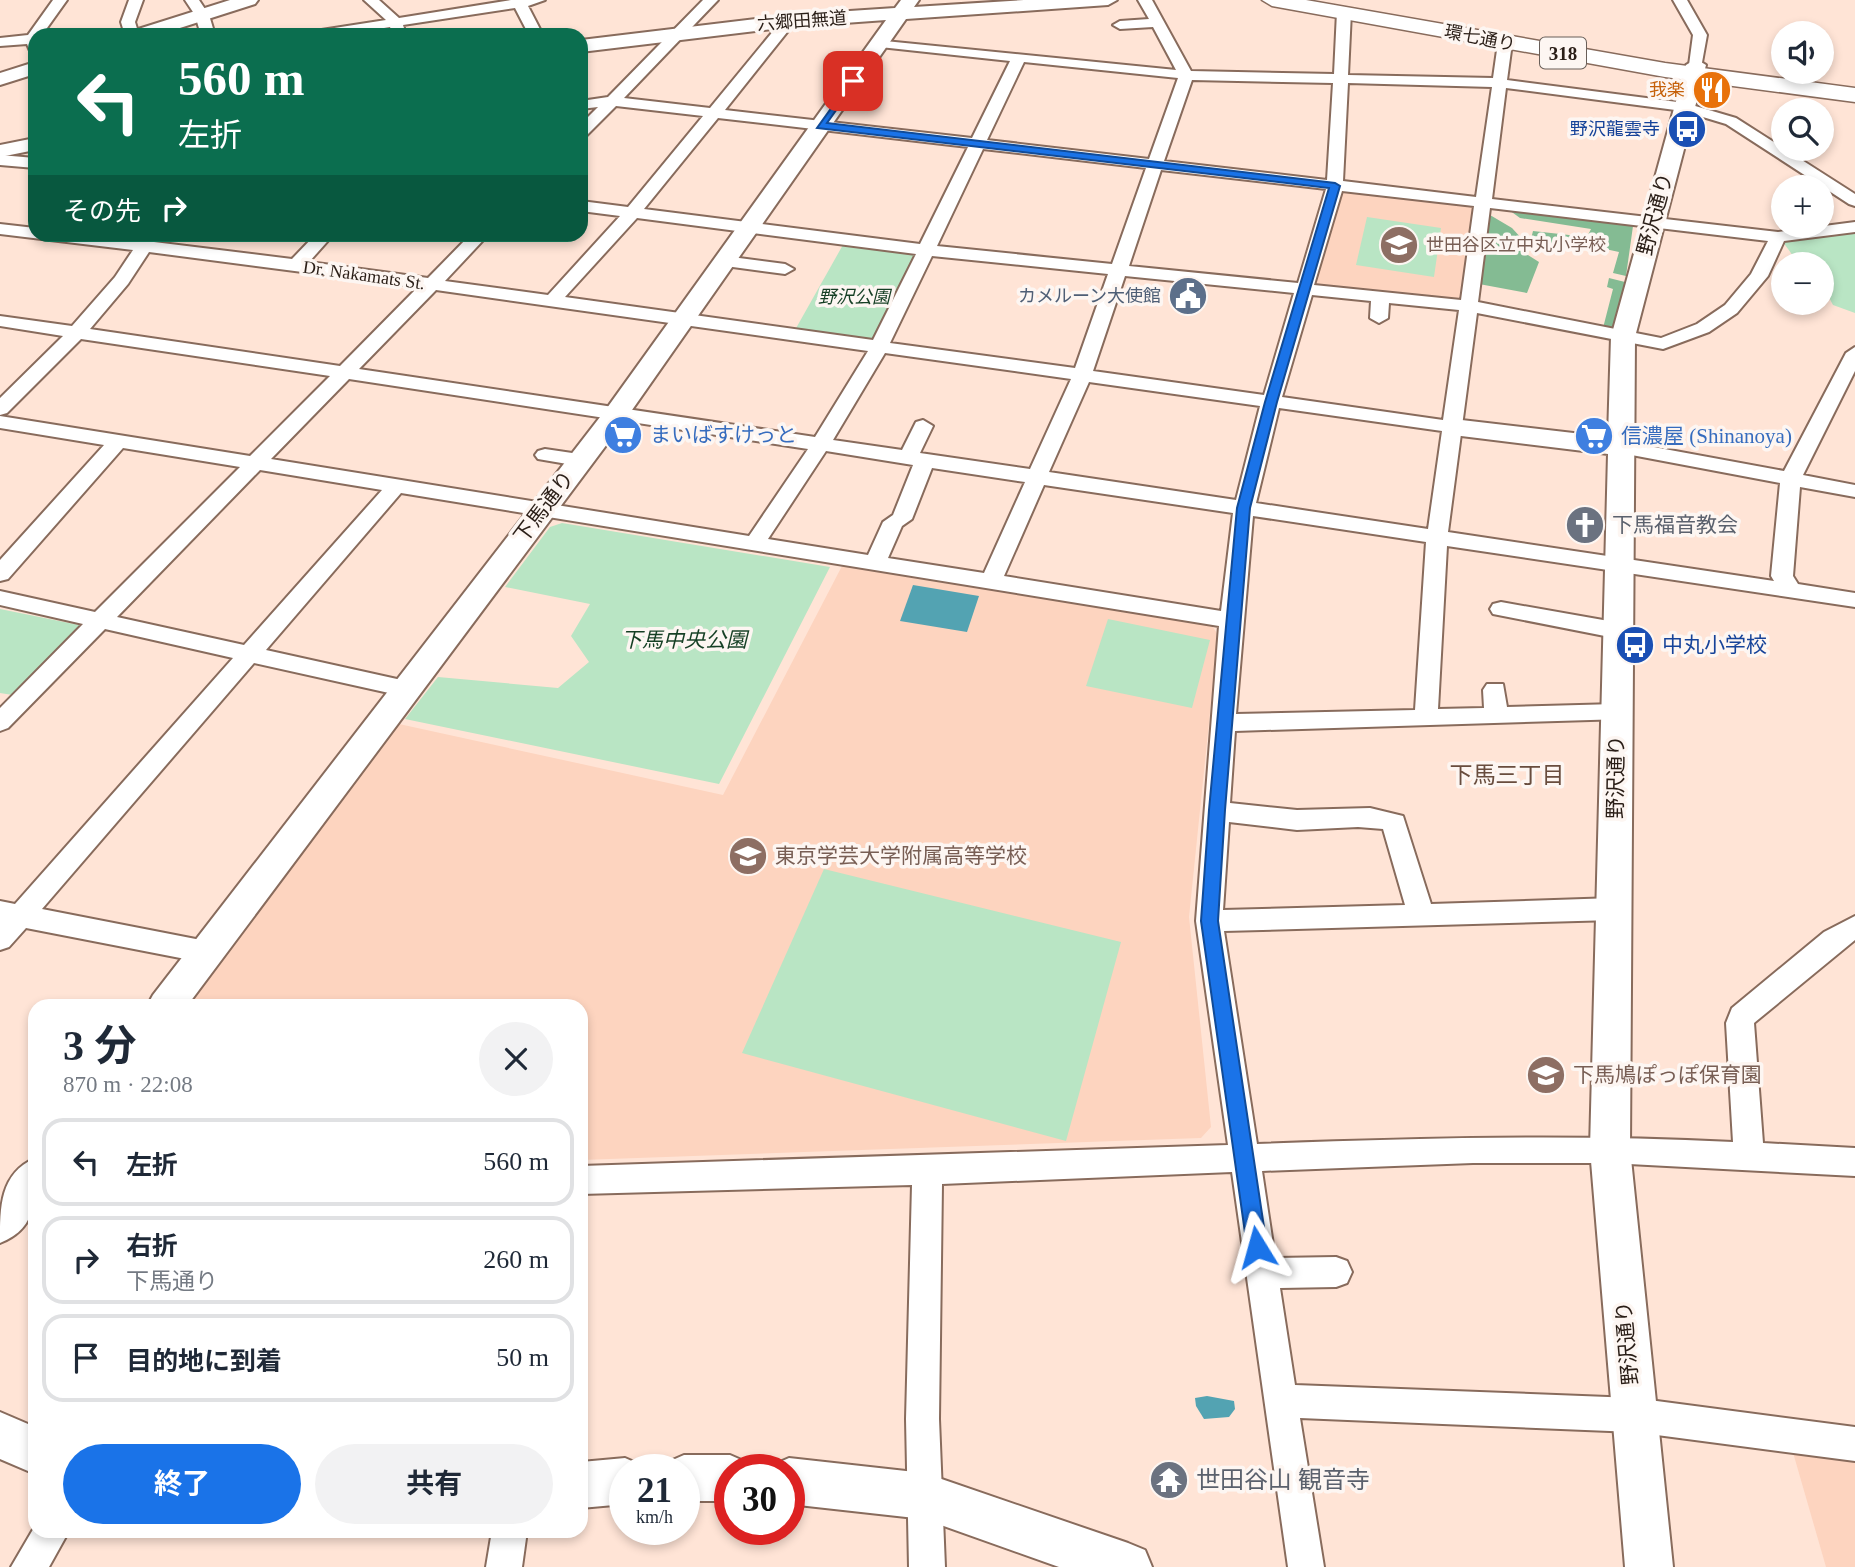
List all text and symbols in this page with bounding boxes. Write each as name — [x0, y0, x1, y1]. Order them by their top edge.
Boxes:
street label: 六郷田無道 — [756, 8, 848, 34]
street label: 環七通り — [1443, 21, 1517, 55]
map controls — [1771, 21, 1834, 315]
button: sound — [1771, 21, 1834, 84]
road number: 318 — [1540, 38, 1586, 68]
text: 560 m — [178, 51, 305, 106]
pin — [823, 51, 883, 111]
icon: left — [63, 56, 154, 147]
icon: arrive — [834, 62, 872, 100]
restaurant icon: 我楽 — [1691, 69, 1733, 111]
place label: 我楽 — [1649, 80, 1685, 100]
button: search — [1771, 98, 1834, 161]
bus stop icon: 野沢龍雲寺 — [1666, 108, 1708, 150]
text: 左折 — [178, 117, 242, 153]
place label: 野沢龍雲寺 — [1570, 119, 1660, 139]
street label: 野沢通り — [1633, 170, 1677, 258]
button: + — [1771, 175, 1834, 238]
icon: right — [155, 189, 193, 227]
text: その先 — [63, 197, 141, 226]
school or university icon: 世田谷区立中丸小学校 — [1378, 224, 1420, 266]
place label: 世田谷区立中丸小学校 — [1426, 235, 1606, 255]
button: − — [1771, 252, 1834, 315]
street label: Dr. Nakamats St. — [302, 257, 426, 293]
public building icon: カメルーン大使館 — [1167, 275, 1209, 317]
place label: カメルーン大使館 — [1018, 286, 1161, 306]
park label: 野沢公園 — [818, 287, 893, 307]
supermarket icon: まいばすけっと — [602, 414, 644, 456]
supermarket icon: 信濃屋 (Shinanoya) — [1573, 415, 1615, 457]
place label: まいばすけっと — [650, 423, 797, 447]
place label: 信濃屋 (Shinanoya) — [1621, 424, 1792, 448]
street label: 下馬通り — [509, 466, 579, 548]
church icon: 下馬福音教会 — [1564, 504, 1606, 546]
place label: 下馬福音教会 — [1612, 513, 1738, 537]
bus stop icon: 中丸小学校 — [1614, 624, 1656, 666]
park label: 下馬中央公園 — [621, 628, 750, 652]
place label: 中丸小学校 — [1662, 633, 1767, 657]
street label: 野沢通り — [1603, 735, 1629, 819]
district label: 下馬三丁目 — [1450, 763, 1565, 788]
school or university icon: 東京学芸大学附属高等学校 — [727, 835, 769, 877]
place label: 東京学芸大学附属高等学校 — [775, 844, 1027, 868]
button: close — [479, 1022, 553, 1096]
text: 3 分 — [63, 1023, 137, 1069]
school or university icon: 下馬鳩ぽっぽ保育園 — [1525, 1054, 1567, 1096]
place label: 下馬鳩ぽっぽ保育園 — [1573, 1063, 1762, 1087]
text: 870 m · 22:08 — [63, 1072, 193, 1097]
icon: left — [67, 1143, 105, 1181]
text: 560 m — [483, 1147, 549, 1176]
text: 左折 — [126, 1151, 178, 1180]
position arrow — [1220, 1210, 1294, 1284]
text: 右折 — [126, 1232, 178, 1261]
icon: right — [67, 1241, 105, 1279]
text: 260 m — [483, 1245, 549, 1274]
text: 下馬通り — [126, 1269, 218, 1294]
street label: 野沢通り — [1611, 1300, 1643, 1386]
icon: arrive — [67, 1339, 105, 1377]
text: 50 m — [496, 1343, 549, 1372]
text: 目的地に到着 — [126, 1347, 282, 1376]
button: 終了 — [63, 1444, 301, 1524]
button: 共有 — [315, 1444, 553, 1524]
speed limit sign: 30 — [714, 1454, 805, 1545]
temple icon: 世田谷山 観音寺 — [1148, 1459, 1190, 1501]
place label: 世田谷山 観音寺 — [1196, 1467, 1370, 1493]
text: 21 — [637, 1471, 672, 1510]
text: km/h — [636, 1507, 673, 1527]

